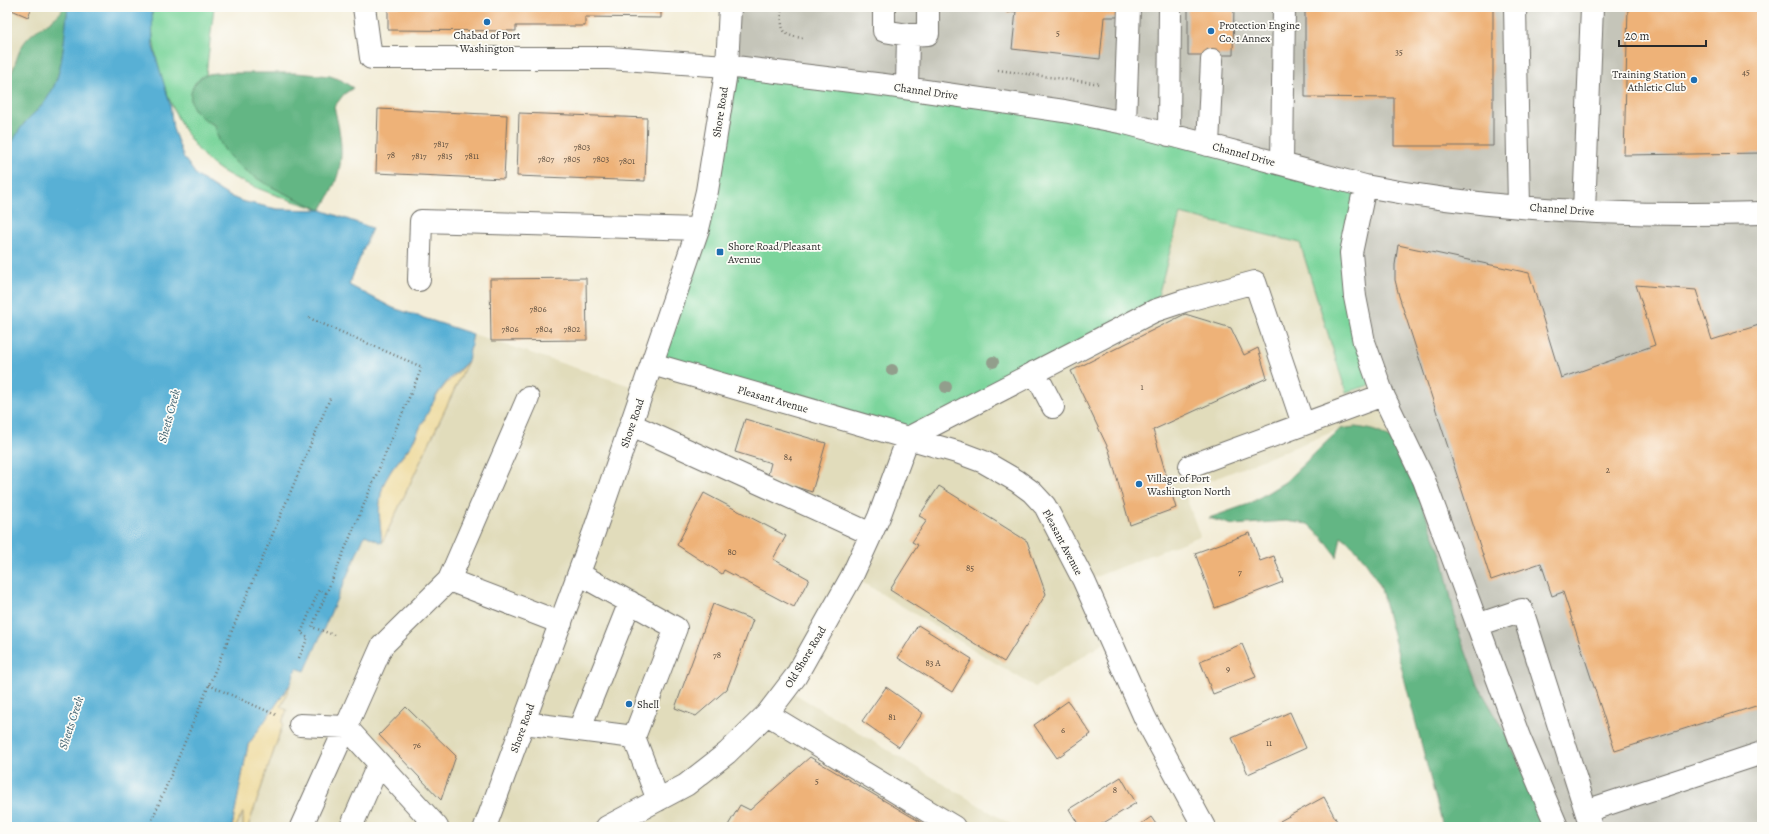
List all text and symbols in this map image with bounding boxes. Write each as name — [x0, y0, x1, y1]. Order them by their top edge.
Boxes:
marker: Chabad of Port Washington — [482, 17, 492, 27]
place label: Protection Engine Co. 1 Annex — [1219, 18, 1300, 46]
scale bar — [1619, 22, 1706, 48]
marker: Protection Engine Co. 1 Annex — [1206, 26, 1216, 36]
house number: 5 — [1056, 27, 1060, 39]
place label: Chabad of Port Washington — [454, 28, 521, 56]
text: 20 m — [1625, 28, 1649, 44]
house number: 35 — [1395, 46, 1403, 58]
house number: 45 — [1742, 66, 1750, 78]
place label: Training Station Athletic Club — [1612, 67, 1686, 95]
marker: Training Station Athletic Club — [1689, 75, 1699, 85]
street label: Channel Drive — [893, 80, 959, 103]
street label: Shore Road — [709, 86, 732, 139]
house number: 7817 — [433, 138, 449, 150]
street label: Channel Drive — [1211, 139, 1277, 170]
house number: 7803 — [574, 141, 591, 153]
house number: 78 — [387, 149, 395, 161]
house number: 7817 — [411, 150, 427, 162]
house number: 7815 — [437, 150, 453, 162]
house number: 7811 — [465, 150, 479, 162]
house number: 7807 — [538, 153, 555, 165]
house number: 7805 — [564, 153, 581, 165]
house number: 7803 — [593, 153, 610, 165]
house number: 7801 — [619, 155, 635, 167]
street label: Channel Drive — [1529, 200, 1595, 219]
place label: Shore Road/Pleasant Avenue — [727, 239, 821, 267]
marker: Shore Road/Pleasant Avenue — [715, 247, 725, 257]
house number: 7806 — [529, 303, 547, 315]
house number: 7806 — [501, 323, 519, 335]
house number: 7804 — [535, 323, 553, 335]
house number: 7802 — [563, 323, 581, 335]
house number: 1 — [1140, 381, 1144, 393]
street label: Pleasant Avenue — [736, 382, 810, 417]
water label: Sheets Creek — [154, 387, 184, 445]
street label: Shore Road — [617, 396, 648, 450]
house number: 84 — [784, 451, 792, 463]
house number: 2 — [1606, 464, 1611, 476]
place label: Village of Port Washington North — [1146, 471, 1231, 499]
marker: Village of Port Washington North — [1134, 479, 1144, 489]
street label: Pleasant Avenue — [1039, 507, 1086, 578]
house number: 80 — [727, 546, 737, 558]
house number: 85 — [966, 562, 974, 574]
house number: 7 — [1238, 566, 1242, 578]
street label: Old Shore Road — [781, 624, 830, 691]
house number: 78 — [713, 649, 721, 661]
house number: 83 A — [925, 657, 941, 669]
house number: 9 — [1226, 663, 1230, 675]
water label: Sheets Creek — [55, 694, 87, 752]
place label: Shell — [637, 697, 659, 712]
marker: Shell — [624, 699, 634, 709]
street label: Shore Road — [507, 701, 538, 755]
house number: 81 — [888, 711, 896, 723]
house number: 6 — [1061, 724, 1065, 736]
house number: 11 — [1266, 737, 1272, 749]
house number: 76 — [413, 739, 421, 751]
house number: 5 — [815, 775, 819, 787]
house number: 8 — [1113, 784, 1117, 796]

